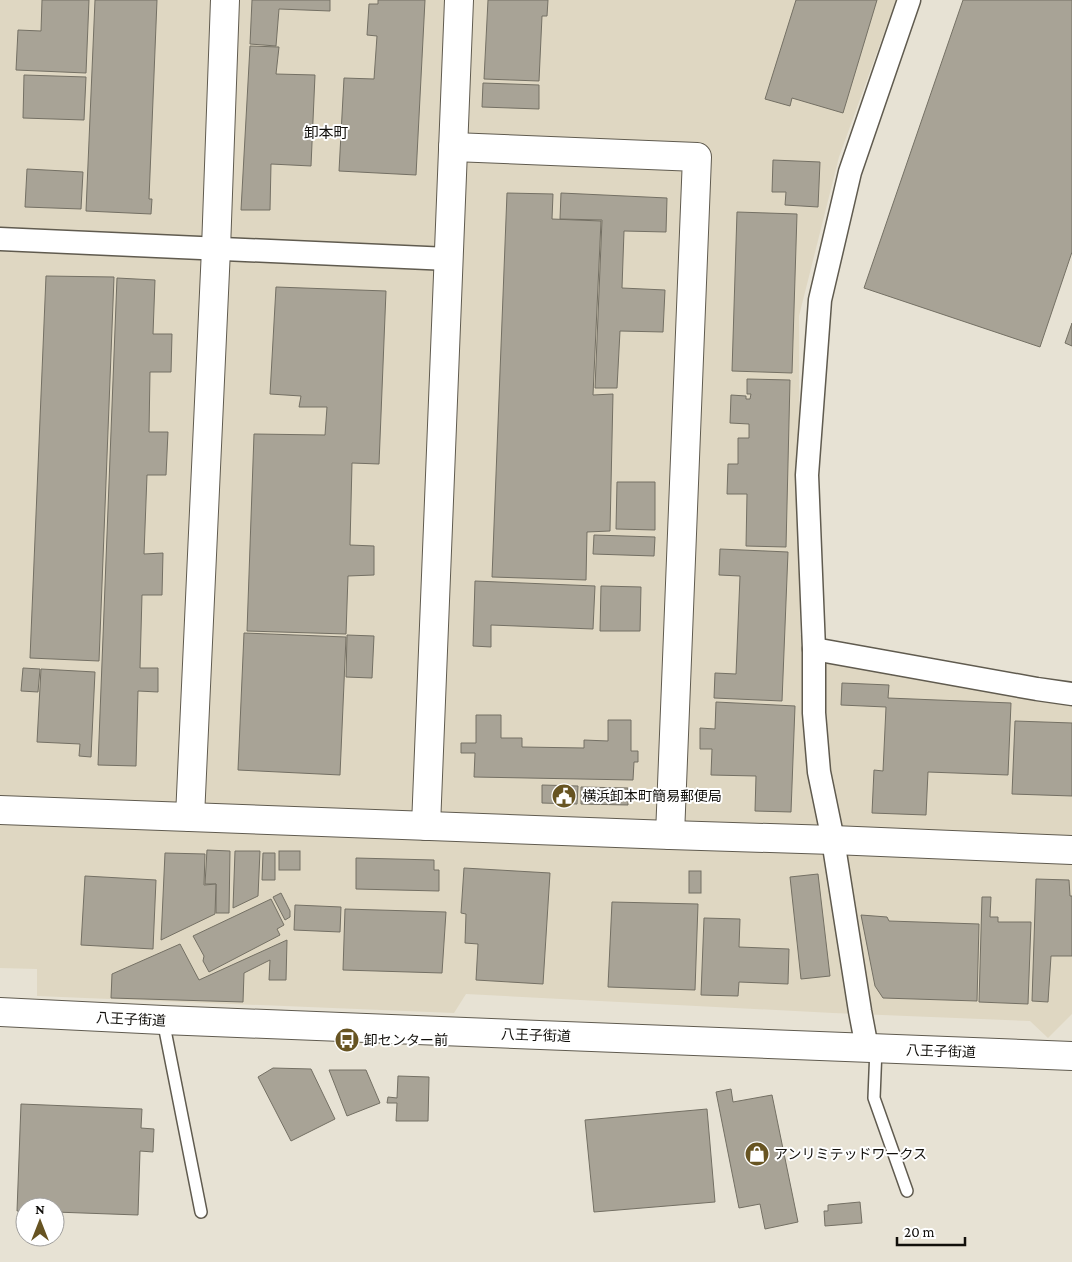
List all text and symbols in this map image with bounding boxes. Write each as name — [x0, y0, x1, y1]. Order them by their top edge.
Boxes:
district label: 卸本町 — [303, 125, 349, 141]
public building icon: 横浜卸本町簡易郵便局 — [551, 783, 577, 809]
place label: 横浜卸本町簡易郵便局 — [582, 788, 722, 804]
street label: 八王子街道 — [96, 1009, 166, 1029]
street label: 八王子街道 — [501, 1026, 571, 1044]
bus stop icon: 卸センター前 — [334, 1027, 360, 1053]
place label: 卸センター前 — [364, 1032, 448, 1048]
street label: 八王子街道 — [906, 1042, 976, 1060]
shop icon: アンリミテッドワークス — [744, 1141, 770, 1167]
place label: アンリミテッドワークス — [774, 1146, 927, 1162]
north arrow — [15, 1197, 65, 1247]
text: N — [35, 1201, 45, 1217]
scale bar — [897, 1214, 964, 1246]
text: 20 m — [904, 1224, 935, 1240]

